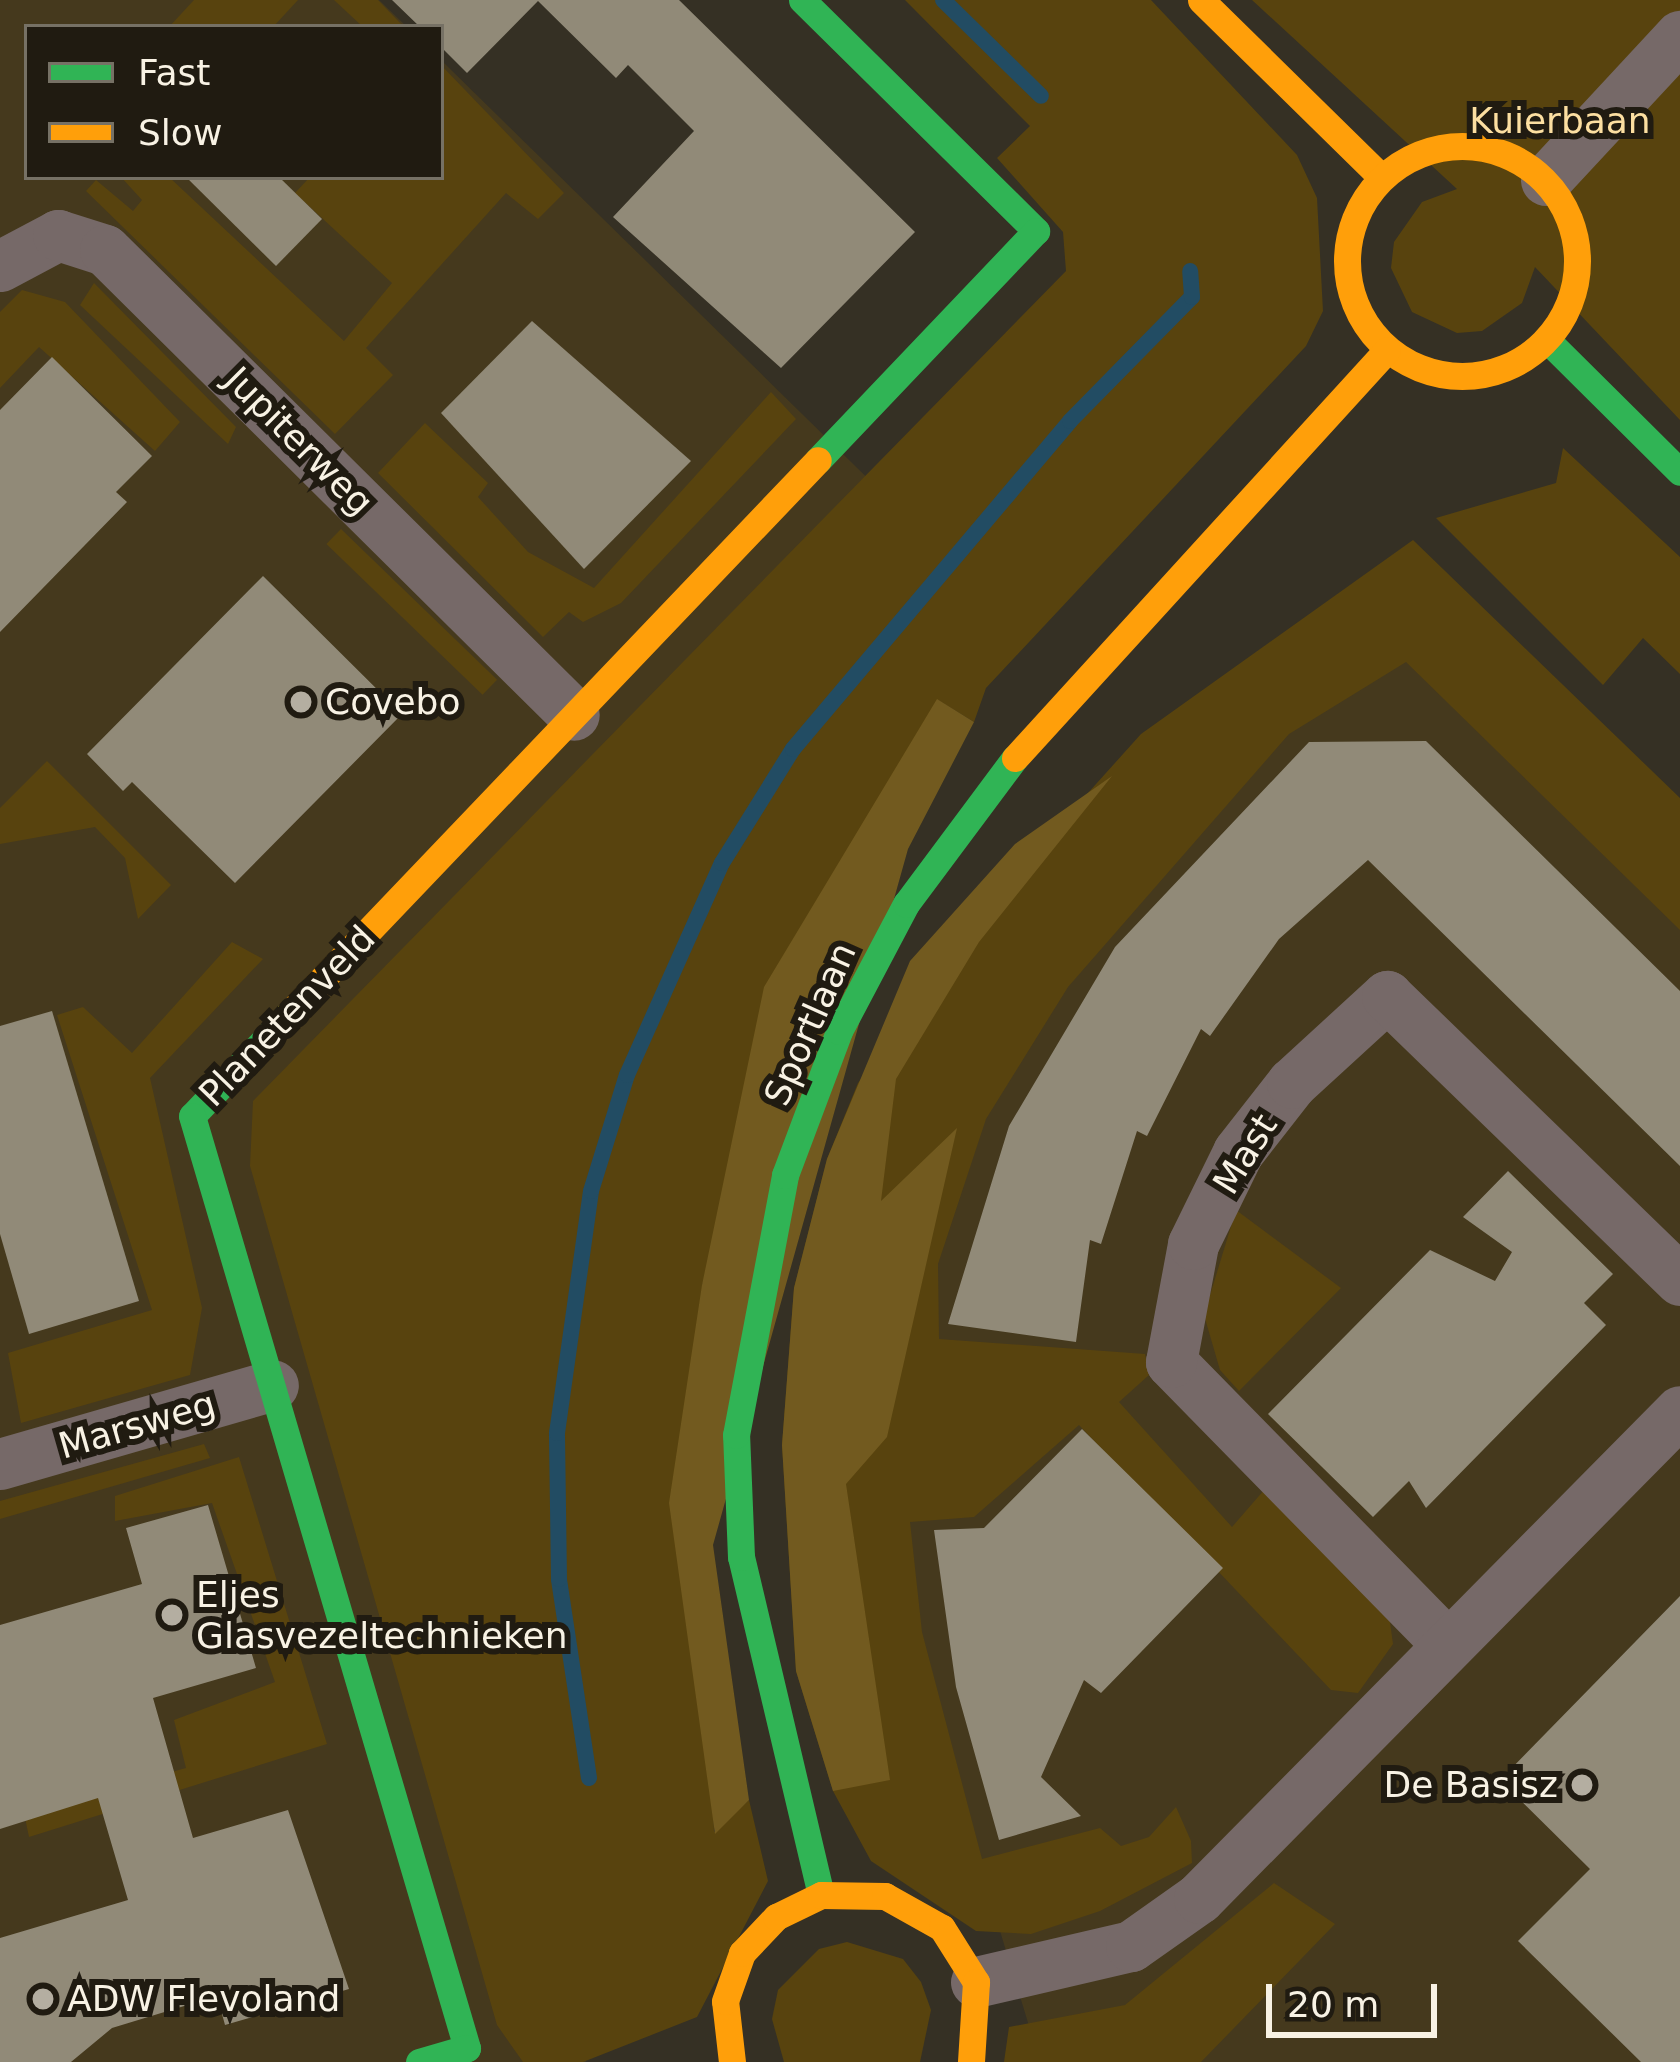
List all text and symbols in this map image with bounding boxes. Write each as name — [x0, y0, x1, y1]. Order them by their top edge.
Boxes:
legend — [24, 24, 444, 180]
text: Fast — [138, 52, 210, 93]
park label: Kuierbaan — [1469, 99, 1651, 143]
text: Slow — [138, 112, 222, 153]
street label: Jupiterweg — [216, 358, 382, 524]
place label: Covebo — [325, 680, 460, 724]
marker: Covebo — [288, 689, 314, 715]
street label: Planetenveld — [190, 917, 384, 1115]
street label: Sportlaan — [755, 936, 865, 1112]
street label: Mast — [1204, 1106, 1286, 1202]
street label: Marsweg — [54, 1382, 220, 1468]
place label: Eljes Glasvezeltechnieken — [196, 1572, 568, 1657]
marker: Eljes Glasvezeltechnieken — [159, 1602, 185, 1628]
place label: De Basisz — [1384, 1763, 1558, 1807]
marker: De Basisz — [1569, 1772, 1595, 1798]
scale bar — [1272, 1960, 1443, 2034]
place label: ADW Flevoland — [67, 1977, 340, 2021]
text: 20 m — [1287, 1984, 1379, 2025]
marker: ADW Flevoland — [30, 1986, 56, 2012]

